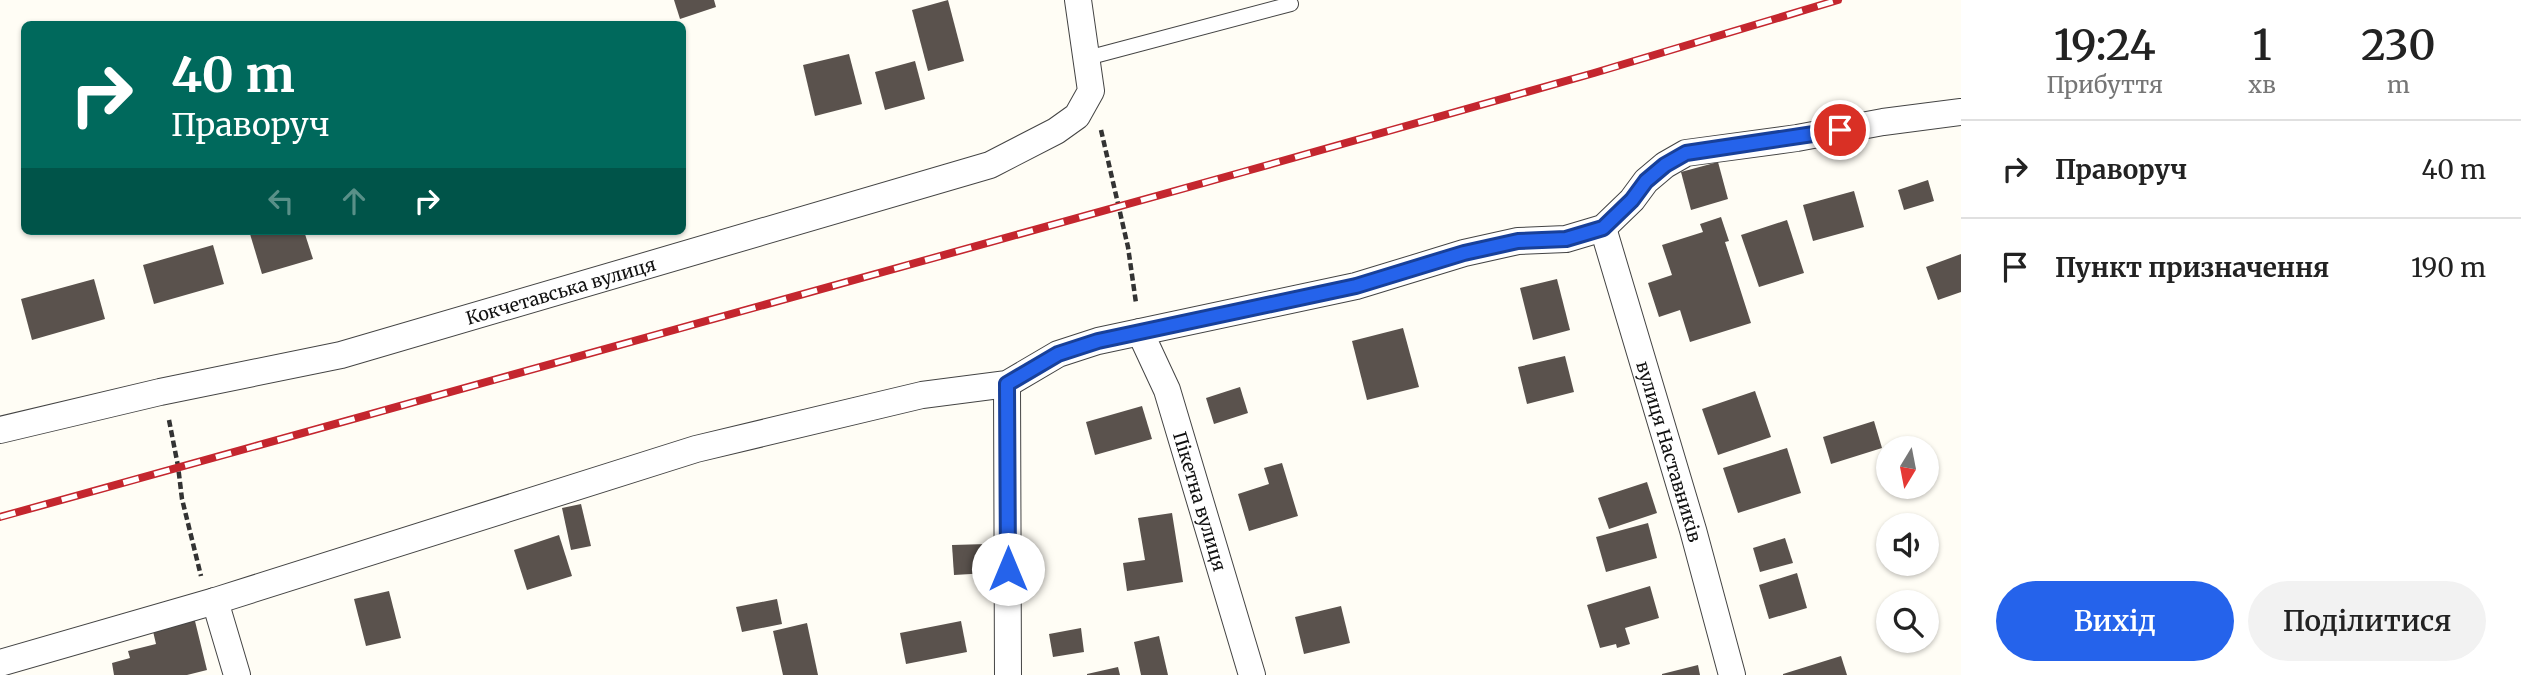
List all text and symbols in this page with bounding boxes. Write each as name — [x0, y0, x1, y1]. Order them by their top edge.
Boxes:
text: 19:24 — [2054, 19, 2156, 71]
text: 1 — [2252, 19, 2272, 71]
text: 230 — [2361, 19, 2436, 71]
text: 40 m — [171, 44, 295, 105]
icon: right — [56, 49, 147, 140]
text: Прибуття — [2046, 70, 2163, 99]
text: хв — [2248, 70, 2276, 99]
text: m — [2387, 70, 2410, 99]
pin — [1810, 100, 1870, 160]
text: Праворуч — [171, 105, 330, 145]
icon: arrive — [1821, 111, 1859, 149]
icon: right — [1996, 150, 2034, 188]
text: Праворуч — [2055, 153, 2187, 186]
text: 40 m — [2422, 153, 2486, 186]
icon: left — [262, 182, 300, 220]
icon: ahead — [335, 182, 373, 220]
icon: right — [408, 182, 446, 220]
icon: arrive — [1996, 248, 2034, 286]
text: Пункт призначення — [2055, 251, 2329, 284]
text: 190 m — [2411, 251, 2486, 284]
street label: Кокчетавська вулиця — [463, 252, 658, 329]
street label: вулиця Наставників — [1632, 358, 1707, 545]
street label: Пікетна вулиця — [1168, 429, 1232, 574]
north arrow — [1876, 436, 1939, 499]
map controls — [1876, 436, 1939, 653]
button: sound — [1876, 513, 1939, 576]
position arrow — [971, 532, 1045, 606]
button: Вихід — [1996, 581, 2234, 661]
button: Поділитися — [2248, 581, 2486, 661]
button: search — [1876, 590, 1939, 653]

